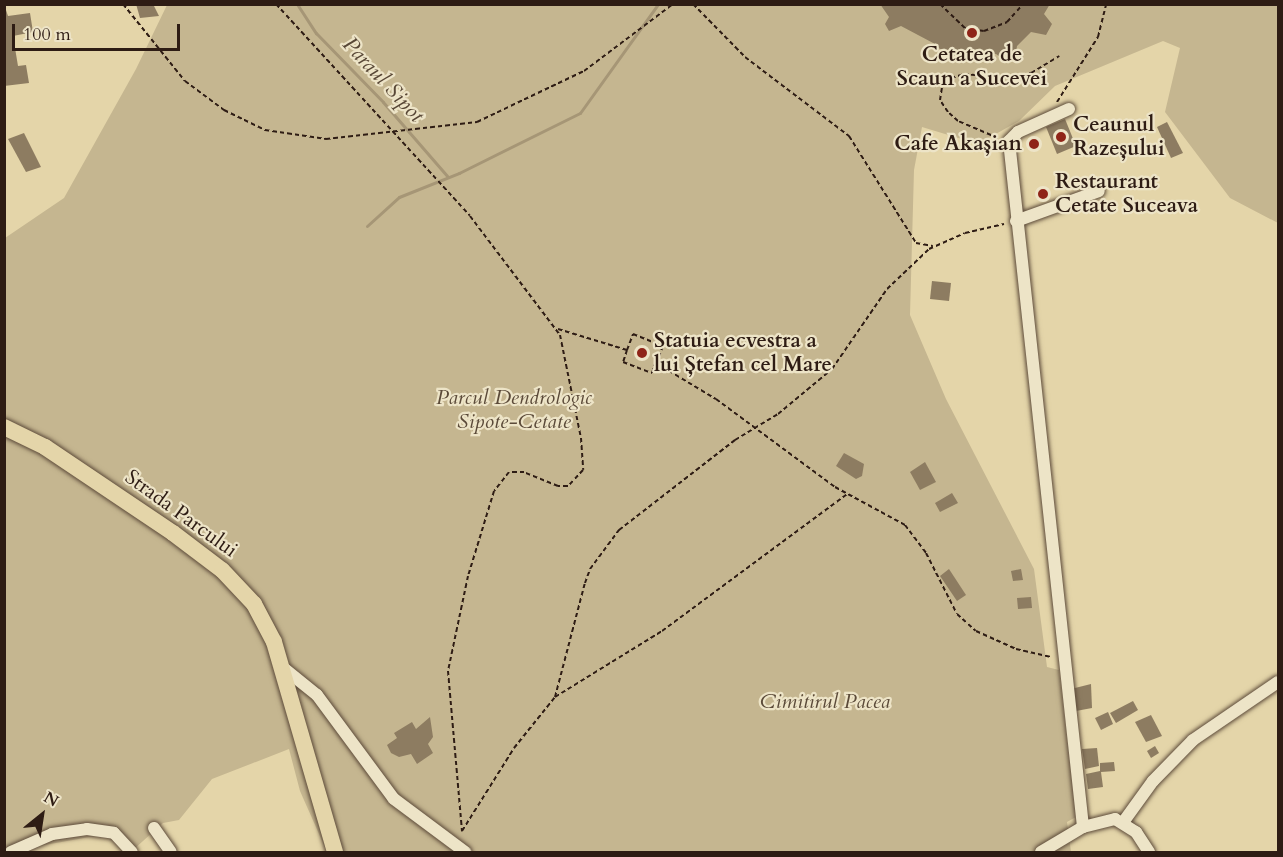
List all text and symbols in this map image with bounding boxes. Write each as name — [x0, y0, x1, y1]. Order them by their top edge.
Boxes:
scale bar — [15, 12, 183, 50]
text: 100 m — [23, 22, 71, 47]
marker: Cetatea de Scaun a Sucevei — [965, 26, 979, 40]
water label: Paraul Sipot — [337, 32, 429, 128]
place label: Cetatea de Scaun a Sucevei — [897, 42, 1047, 92]
place label: Ceaunul Razeșului — [1073, 112, 1165, 162]
marker: Ceaunul Razeșului — [1054, 130, 1068, 144]
place label: Cafe Akașian — [894, 131, 1022, 157]
marker: Cafe Akașian — [1027, 137, 1041, 151]
place label: Restaurant Cetate Suceava — [1055, 169, 1198, 219]
marker: Restaurant Cetate Suceava — [1036, 187, 1050, 201]
place label: Statuia ecvestra a lui Ștefan cel Mare — [654, 328, 832, 378]
marker: Statuia ecvestra a lui Ștefan cel Mare — [635, 346, 649, 360]
park label: Parcul Dendrologic Sipote-Cetate — [436, 385, 592, 435]
street label: Strada Parcului — [120, 465, 242, 563]
park label: Cimitirul Pacea — [760, 689, 890, 715]
north arrow — [12, 785, 72, 845]
text: N — [39, 786, 63, 812]

